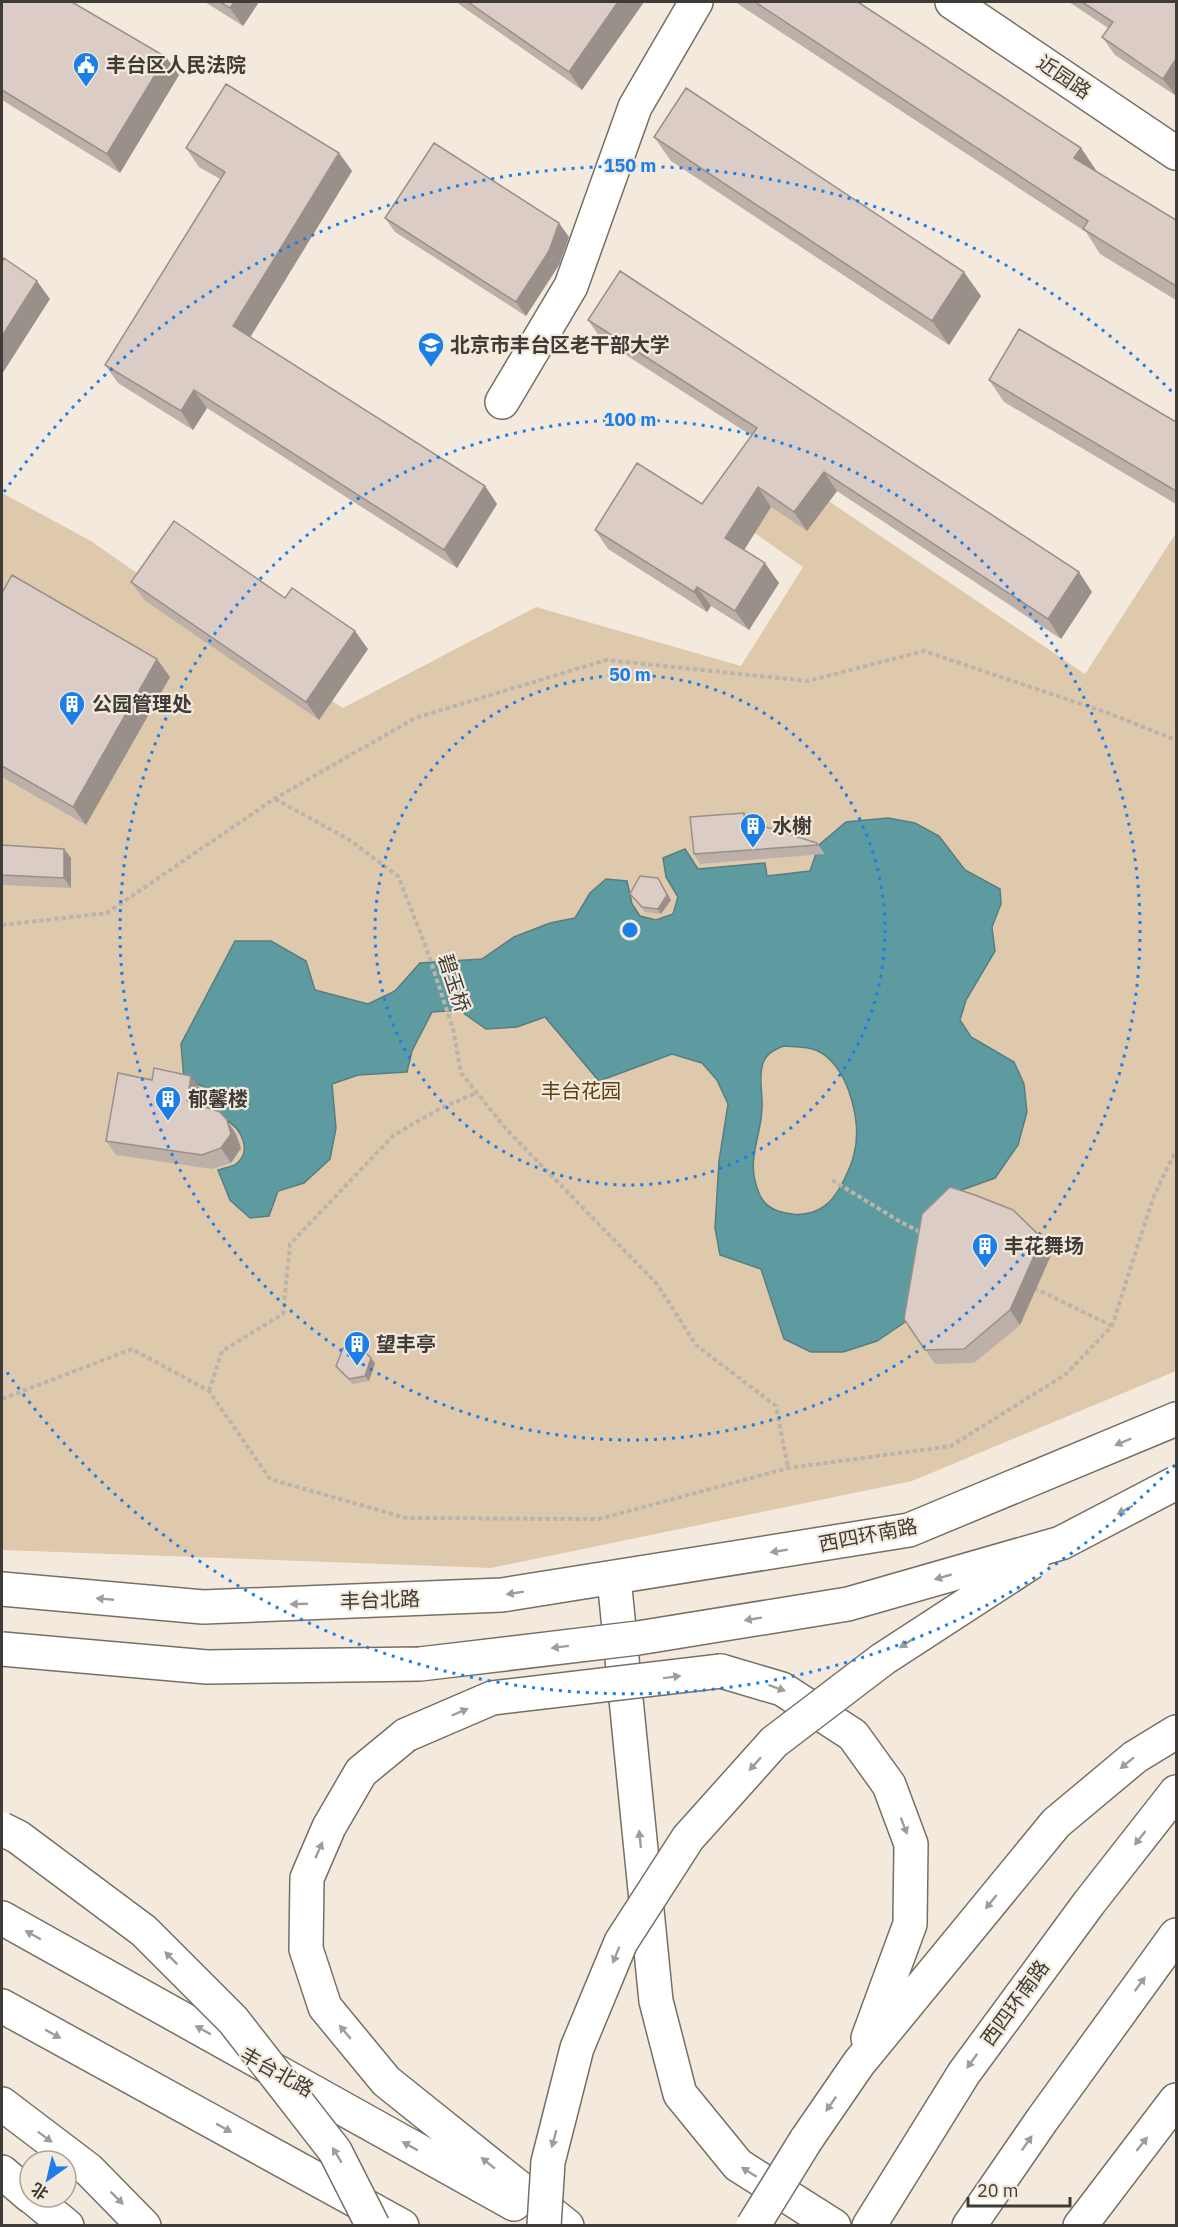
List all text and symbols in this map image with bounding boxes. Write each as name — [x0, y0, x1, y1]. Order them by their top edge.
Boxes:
street label: 近园路 — [1032, 49, 1097, 105]
public building icon: 丰台区人民法院 — [71, 50, 101, 88]
place label: 丰台区人民法院 — [106, 51, 246, 78]
text: 150 m — [604, 154, 656, 177]
school or university icon: 北京市丰台区老干部大学 — [416, 330, 446, 368]
place label: 北京市丰台区老干部大学 — [450, 331, 670, 358]
text: 100 m — [604, 408, 656, 431]
text: 50 m — [609, 663, 651, 686]
building icon: 公园管理处 — [57, 689, 87, 727]
place label: 公园管理处 — [92, 690, 192, 717]
building icon: 水榭 — [738, 811, 768, 849]
place label: 水榭 — [772, 812, 812, 839]
centre of rings — [620, 920, 640, 940]
street label: 碧玉桥 — [432, 950, 477, 1016]
park label: 丰台花园 — [541, 1077, 621, 1104]
building icon: 郁馨楼 — [153, 1084, 183, 1122]
place label: 郁馨楼 — [188, 1085, 248, 1112]
building icon: 丰花舞场 — [970, 1231, 1000, 1269]
place label: 丰花舞场 — [1004, 1232, 1084, 1259]
building icon: 望丰亭 — [342, 1329, 372, 1367]
place label: 望丰亭 — [376, 1330, 436, 1357]
one-way arrow — [1114, 1437, 1131, 1446]
one-way arrow — [1116, 1505, 1133, 1515]
street label: 西四环南路 — [816, 1512, 920, 1557]
one-way arrow — [769, 1547, 788, 1556]
one-way arrow — [933, 1573, 951, 1582]
street label: 丰台北路 — [340, 1585, 420, 1614]
one-way arrow — [505, 1589, 524, 1598]
one-way arrow — [95, 1594, 114, 1604]
one-way arrow — [290, 1599, 309, 1608]
one-way arrow — [743, 1615, 762, 1624]
one-way arrow — [899, 1637, 915, 1649]
one-way arrow — [550, 1642, 569, 1652]
one-way arrow — [663, 1672, 682, 1682]
one-way arrow — [768, 1683, 786, 1693]
one-way arrow — [451, 1707, 469, 1716]
one-way arrow — [749, 1756, 762, 1771]
one-way arrow — [1120, 1757, 1135, 1769]
one-way arrow — [900, 1817, 910, 1835]
one-way arrow — [635, 1830, 645, 1849]
one-way arrow — [1134, 1830, 1147, 1846]
one-way arrow — [315, 1841, 324, 1858]
one-way arrow — [986, 1894, 998, 1909]
one-way arrow — [24, 1930, 41, 1940]
one-way arrow — [610, 1946, 620, 1964]
one-way arrow — [164, 1952, 178, 1966]
street label: 西四环南路 — [974, 1954, 1055, 2051]
one-way arrow — [1134, 1977, 1146, 1993]
one-way arrow — [339, 2024, 352, 2040]
one-way arrow — [194, 2025, 211, 2035]
one-way arrow — [45, 2029, 62, 2039]
street label: 丰台北路 — [236, 2040, 319, 2103]
one-way arrow — [967, 2054, 979, 2069]
one-way arrow — [825, 2095, 837, 2111]
one-way arrow — [216, 2123, 233, 2133]
one-way arrow — [548, 2130, 558, 2148]
one-way arrow — [37, 2131, 53, 2143]
one-way arrow — [1021, 2135, 1033, 2151]
one-way arrow — [1135, 2136, 1148, 2152]
one-way arrow — [401, 2141, 418, 2151]
one-way arrow — [331, 2147, 342, 2163]
north arrow — [18, 2149, 78, 2209]
one-way arrow — [480, 2156, 496, 2169]
one-way arrow — [741, 2167, 757, 2178]
scale bar — [968, 2170, 1070, 2208]
text: 北 — [27, 2179, 52, 2204]
text: 20 m — [977, 2179, 1019, 2202]
one-way arrow — [109, 2190, 123, 2204]

